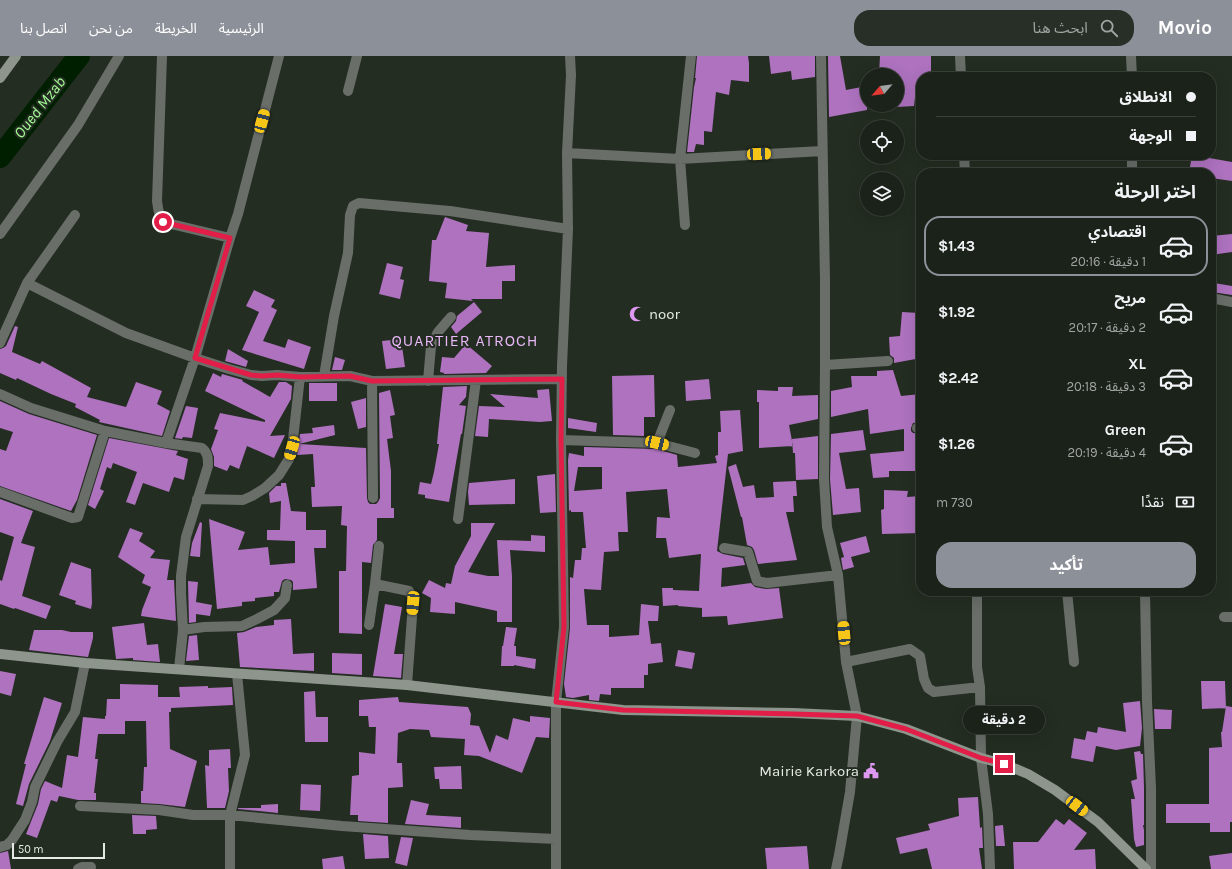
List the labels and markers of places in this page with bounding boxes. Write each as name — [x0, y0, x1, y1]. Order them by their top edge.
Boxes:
mosque icon: noor — [628, 305, 646, 323]
place label: noor — [649, 305, 680, 323]
place label: Mairie Karkora — [759, 762, 859, 780]
public building icon: Mairie Karkora — [862, 762, 880, 780]

